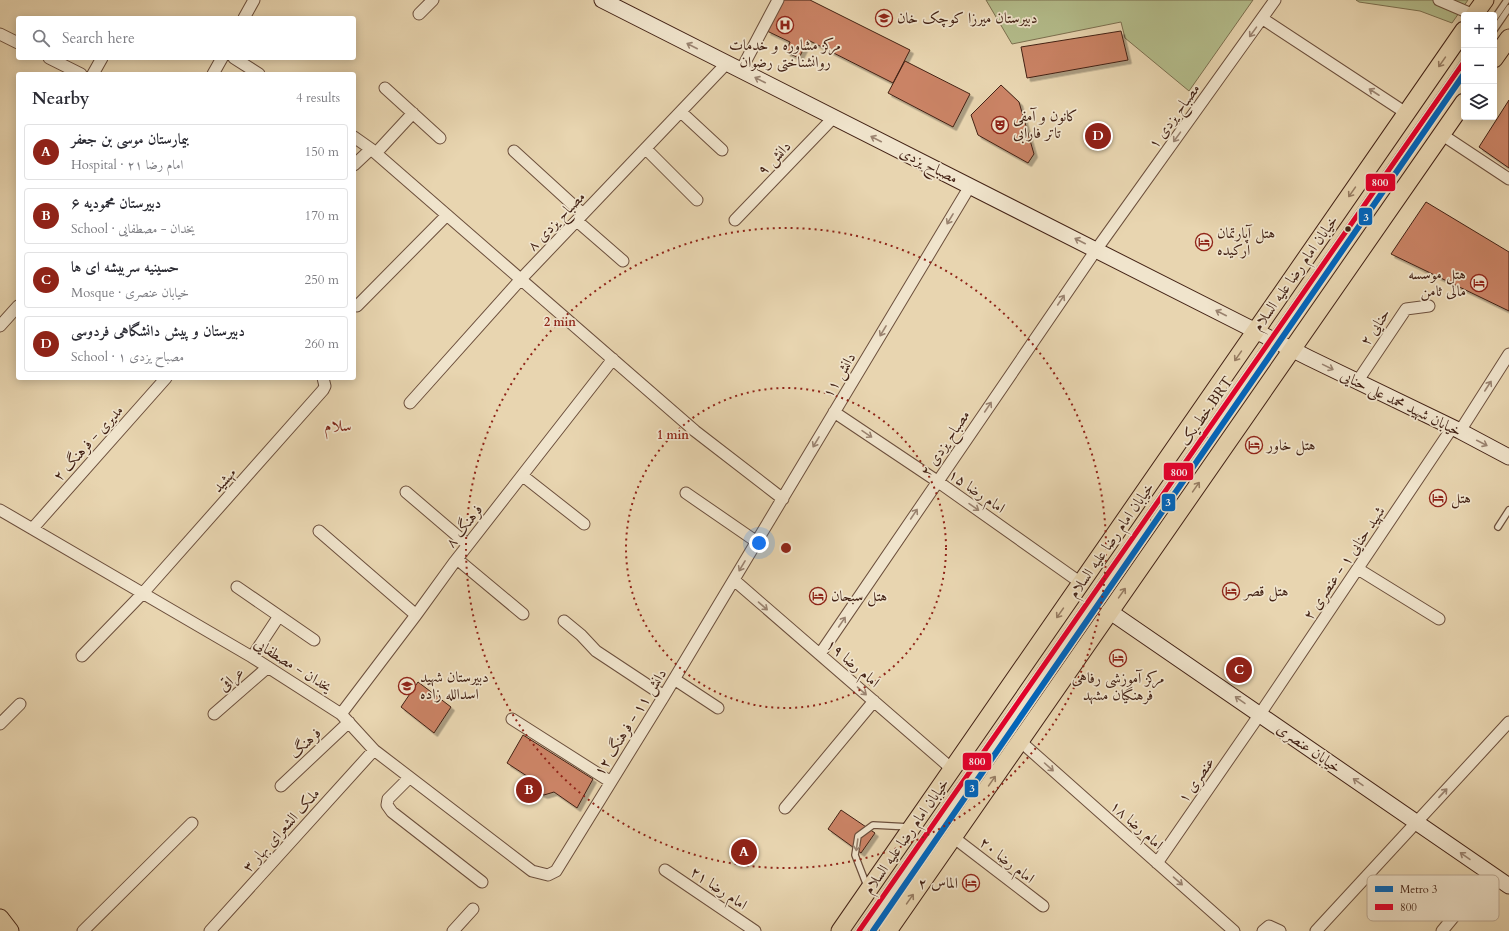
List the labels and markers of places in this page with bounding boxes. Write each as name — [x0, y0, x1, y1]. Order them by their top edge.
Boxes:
school or university icon: دبیرستان میرزا کوچک خان — [874, 8, 894, 28]
place label: دبیرستان میرزا کوچک خان — [897, 8, 1037, 28]
hospital icon: مرکز مشاوره و خدمات روانشناختی رضوان — [775, 15, 795, 35]
place label: مرکز مشاوره و خدمات روانشناختی رضوان — [729, 35, 841, 73]
place label: کانون و آمفی تاتر فارابی — [1013, 106, 1078, 144]
theatre icon: کانون و آمفی تاتر فارابی — [990, 115, 1010, 135]
pin: D — [1085, 121, 1111, 151]
place label: هتل آپارتمان ارکیده — [1217, 223, 1275, 260]
unlabelled marker — [1343, 224, 1353, 234]
hotel icon: هتل آپارتمان ارکیده — [1194, 232, 1214, 252]
place label: هتل موسسه مالی ثامن — [1408, 264, 1466, 301]
hotel icon: هتل موسسه مالی ثامن — [1469, 273, 1489, 293]
hotel icon: هتل خاور — [1244, 435, 1264, 455]
place label: هتل خاور — [1265, 435, 1316, 456]
hotel icon: هتل — [1428, 488, 1448, 508]
place label: هتل — [1451, 488, 1471, 509]
centre of rings — [779, 541, 793, 555]
hotel icon: هتل قصر — [1221, 581, 1241, 601]
place label: هتل قصر — [1242, 581, 1289, 602]
hotel icon: هتل سبحان — [808, 586, 828, 606]
place label: هتل سبحان — [831, 586, 887, 607]
hotel icon: مرکز آموزشی رفاهی فرهنگیان مشهد — [1108, 648, 1128, 668]
pin: C — [1226, 655, 1252, 685]
place label: دبیرستان شهید اسدالله زاده — [420, 667, 489, 704]
place label: مرکز آموزشی رفاهی فرهنگیان مشهد — [1072, 668, 1164, 705]
school or university icon: دبیرستان شهید اسدالله زاده — [397, 676, 417, 696]
pin: B — [516, 775, 542, 805]
pin: A — [731, 837, 757, 867]
place label: الماس ۲ — [918, 873, 958, 893]
hotel icon: الماس ۲ — [961, 873, 981, 893]

